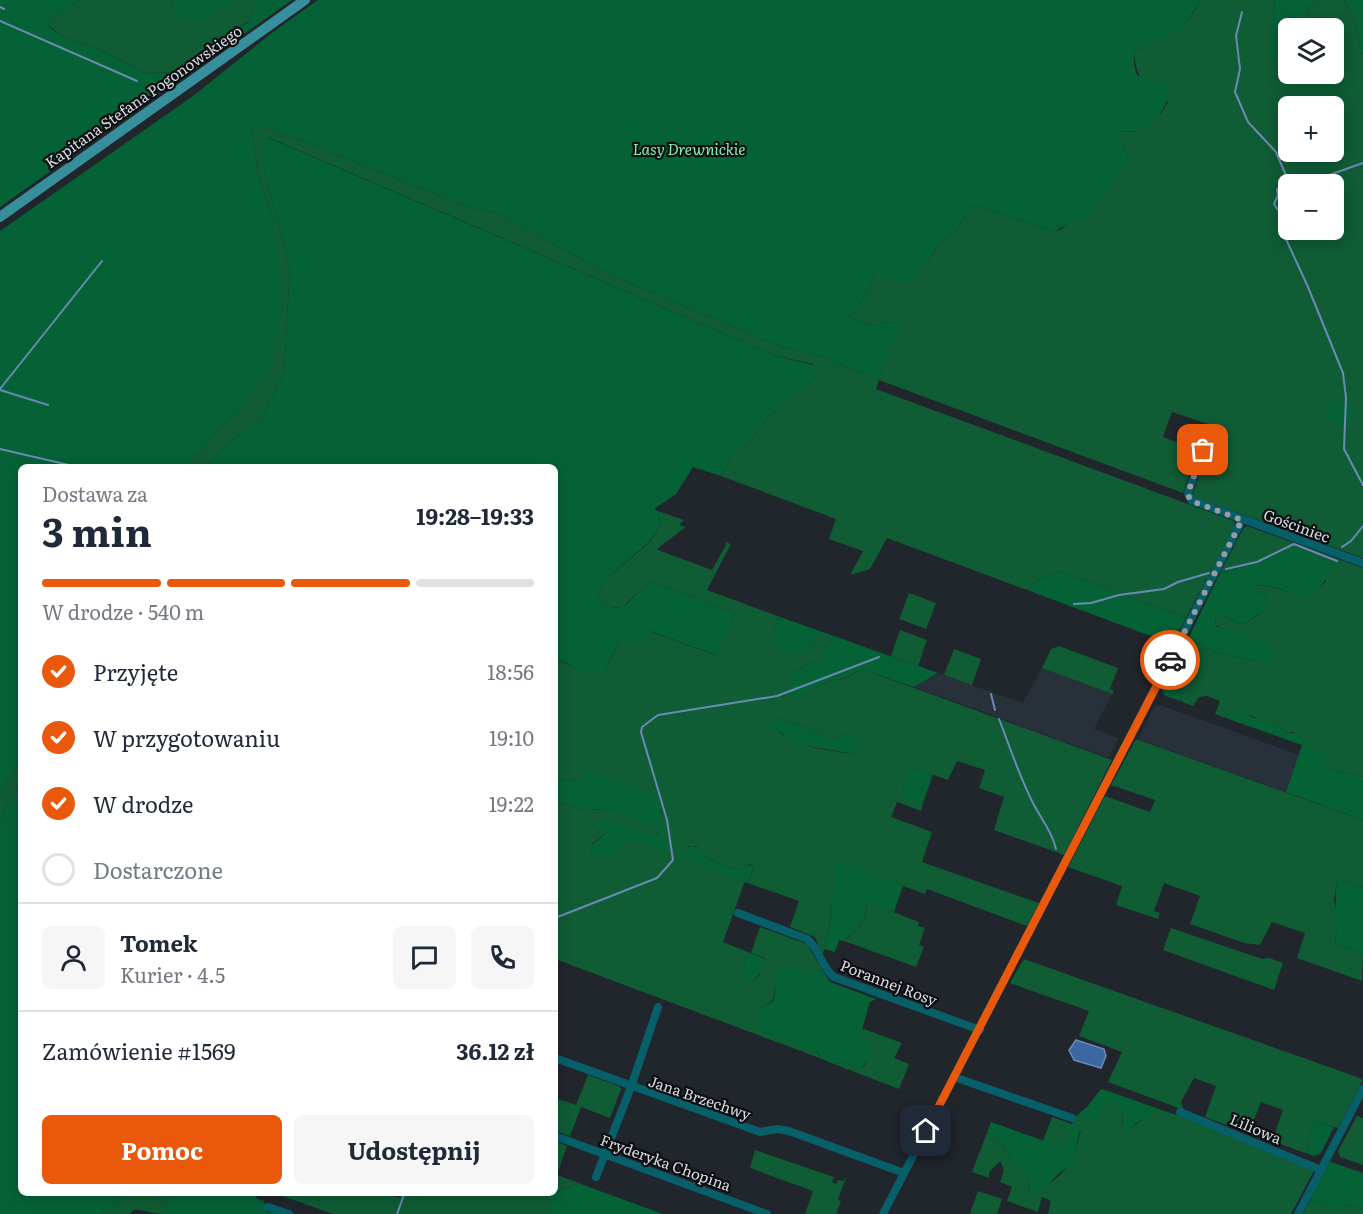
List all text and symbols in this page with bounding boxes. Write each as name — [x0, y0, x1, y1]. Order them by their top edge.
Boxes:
map controls — [1278, 18, 1344, 240]
button: layers — [1278, 18, 1344, 84]
street label: Kapitana Stefana Pogonowskiego — [40, 19, 247, 173]
button: + — [1278, 96, 1344, 162]
park label: Lasy Drewnickie — [633, 137, 745, 160]
button: − — [1278, 174, 1344, 240]
pin — [1177, 424, 1228, 475]
icon: bag — [1186, 433, 1219, 466]
text: Dostawa za — [42, 478, 148, 508]
text: 19:28–19:33 — [416, 499, 534, 532]
text: 3 min — [42, 501, 152, 559]
street label: Gościniec — [1261, 502, 1334, 548]
text: W drodze · 540 m — [42, 596, 204, 626]
courier — [1140, 630, 1200, 690]
icon: car — [1154, 644, 1187, 677]
icon: check — [42, 655, 75, 688]
text: Przyjęte — [93, 655, 178, 688]
text: 18:56 — [487, 656, 534, 686]
icon: check — [42, 721, 75, 754]
text: W przygotowaniu — [93, 721, 280, 754]
text: 19:10 — [489, 722, 534, 752]
icon: check — [42, 787, 75, 820]
text: W drodze — [93, 787, 193, 820]
text: 19:22 — [489, 788, 534, 818]
text: Dostarczone — [93, 853, 223, 886]
button: person — [42, 926, 105, 989]
text: Tomek — [120, 926, 198, 959]
button: chat — [393, 926, 456, 989]
button: phone — [471, 926, 534, 989]
street label: Porannej Rosy — [837, 953, 941, 1011]
text: Kurier · 4.5 — [120, 959, 225, 989]
text: Zamówienie #1569 — [42, 1034, 235, 1067]
text: 36.12 zł — [456, 1034, 534, 1067]
street label: Jana Brzechwy — [646, 1069, 755, 1125]
pin — [900, 1105, 951, 1156]
street label: Liliowa — [1227, 1107, 1286, 1150]
icon: home — [909, 1114, 942, 1147]
button: Pomoc — [42, 1115, 282, 1184]
button: Udostępnij — [294, 1115, 534, 1184]
street label: Fryderyka Chopina — [597, 1128, 735, 1197]

